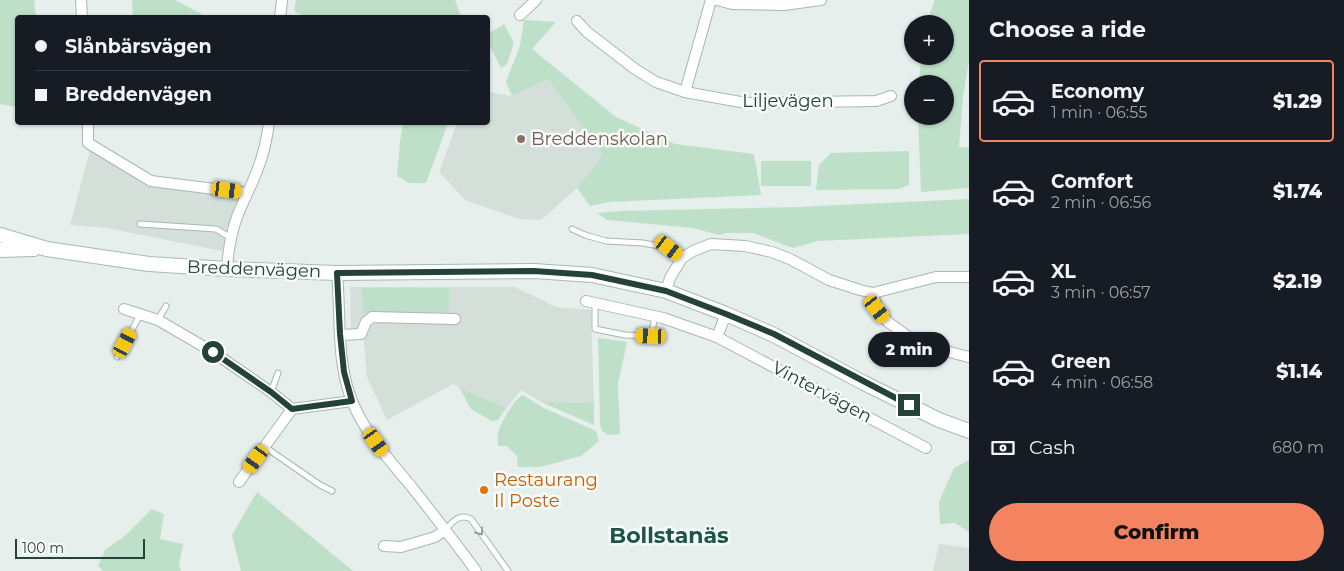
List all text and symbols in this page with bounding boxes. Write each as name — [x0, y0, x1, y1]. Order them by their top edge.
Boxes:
map controls — [904, 15, 954, 125]
button: + — [904, 15, 954, 65]
text: Choose a ride — [989, 16, 1146, 43]
text: Slånbärsvägen — [65, 35, 212, 58]
button: − — [904, 75, 954, 125]
icon: car — [991, 79, 1036, 124]
text: Economy — [1051, 80, 1144, 103]
text: Breddenvägen — [65, 83, 212, 106]
street label: Liljevägen — [742, 90, 834, 112]
text: $1.29 — [1273, 90, 1322, 113]
text: 1 min · 06:55 — [1051, 103, 1147, 122]
place label: Breddenskolan — [531, 128, 668, 150]
marker: Breddenskolan — [515, 133, 527, 145]
icon: car — [991, 169, 1036, 214]
text: Comfort — [1051, 170, 1133, 193]
text: $1.74 — [1273, 180, 1322, 203]
car — [211, 181, 242, 199]
text: 2 min · 06:56 — [1051, 193, 1151, 212]
car — [652, 233, 685, 263]
street label: Breddenvägen — [187, 256, 321, 282]
icon: car — [991, 259, 1036, 304]
text: XL — [1051, 260, 1076, 283]
text: $2.19 — [1273, 270, 1322, 293]
text: 3 min · 06:57 — [1051, 283, 1151, 302]
car — [861, 293, 892, 325]
car — [111, 326, 138, 360]
car — [635, 328, 666, 344]
callout: 2 min — [868, 332, 950, 368]
text: 2 min — [885, 340, 933, 359]
route start — [202, 341, 224, 363]
icon: car — [991, 349, 1036, 394]
text: Green — [1051, 350, 1111, 373]
street label: Vintervägen — [768, 356, 876, 428]
text: $1.14 — [1276, 360, 1322, 383]
text: 4 min · 06:58 — [1051, 373, 1153, 392]
route end — [898, 394, 920, 416]
car — [361, 425, 390, 459]
icon: cash — [989, 434, 1017, 462]
text: Cash — [1029, 436, 1076, 459]
text: 680 m — [1272, 438, 1324, 457]
car — [241, 442, 270, 476]
place label: Restaurang Il Poste — [494, 469, 598, 512]
marker: Restaurang Il Poste — [478, 484, 490, 496]
button: Confirm — [989, 503, 1324, 561]
district label: Bollstanäs — [609, 522, 729, 549]
one-way arrow — [475, 526, 483, 535]
scale bar — [15, 536, 145, 559]
text: 100 m — [22, 539, 64, 557]

